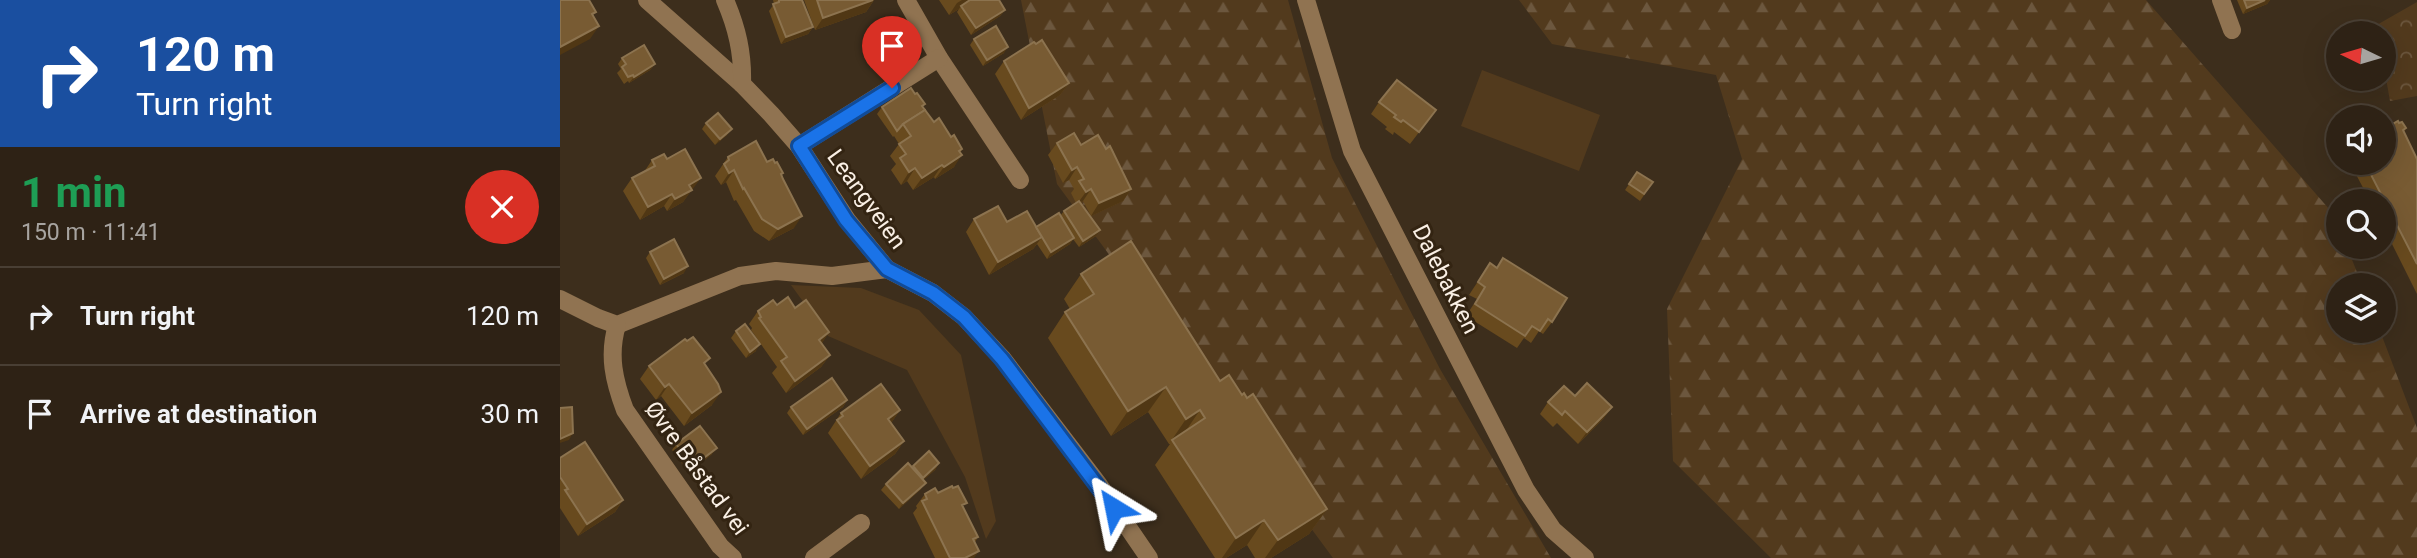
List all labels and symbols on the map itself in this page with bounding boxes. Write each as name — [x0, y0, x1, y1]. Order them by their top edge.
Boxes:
pin — [862, 16, 922, 88]
north arrow — [2326, 21, 2396, 91]
street label: Leangveien — [821, 144, 912, 254]
street label: Dalebakken — [1407, 220, 1485, 338]
street label: Øvre Båstad vei — [639, 396, 754, 540]
position arrow — [1077, 471, 1151, 545]

